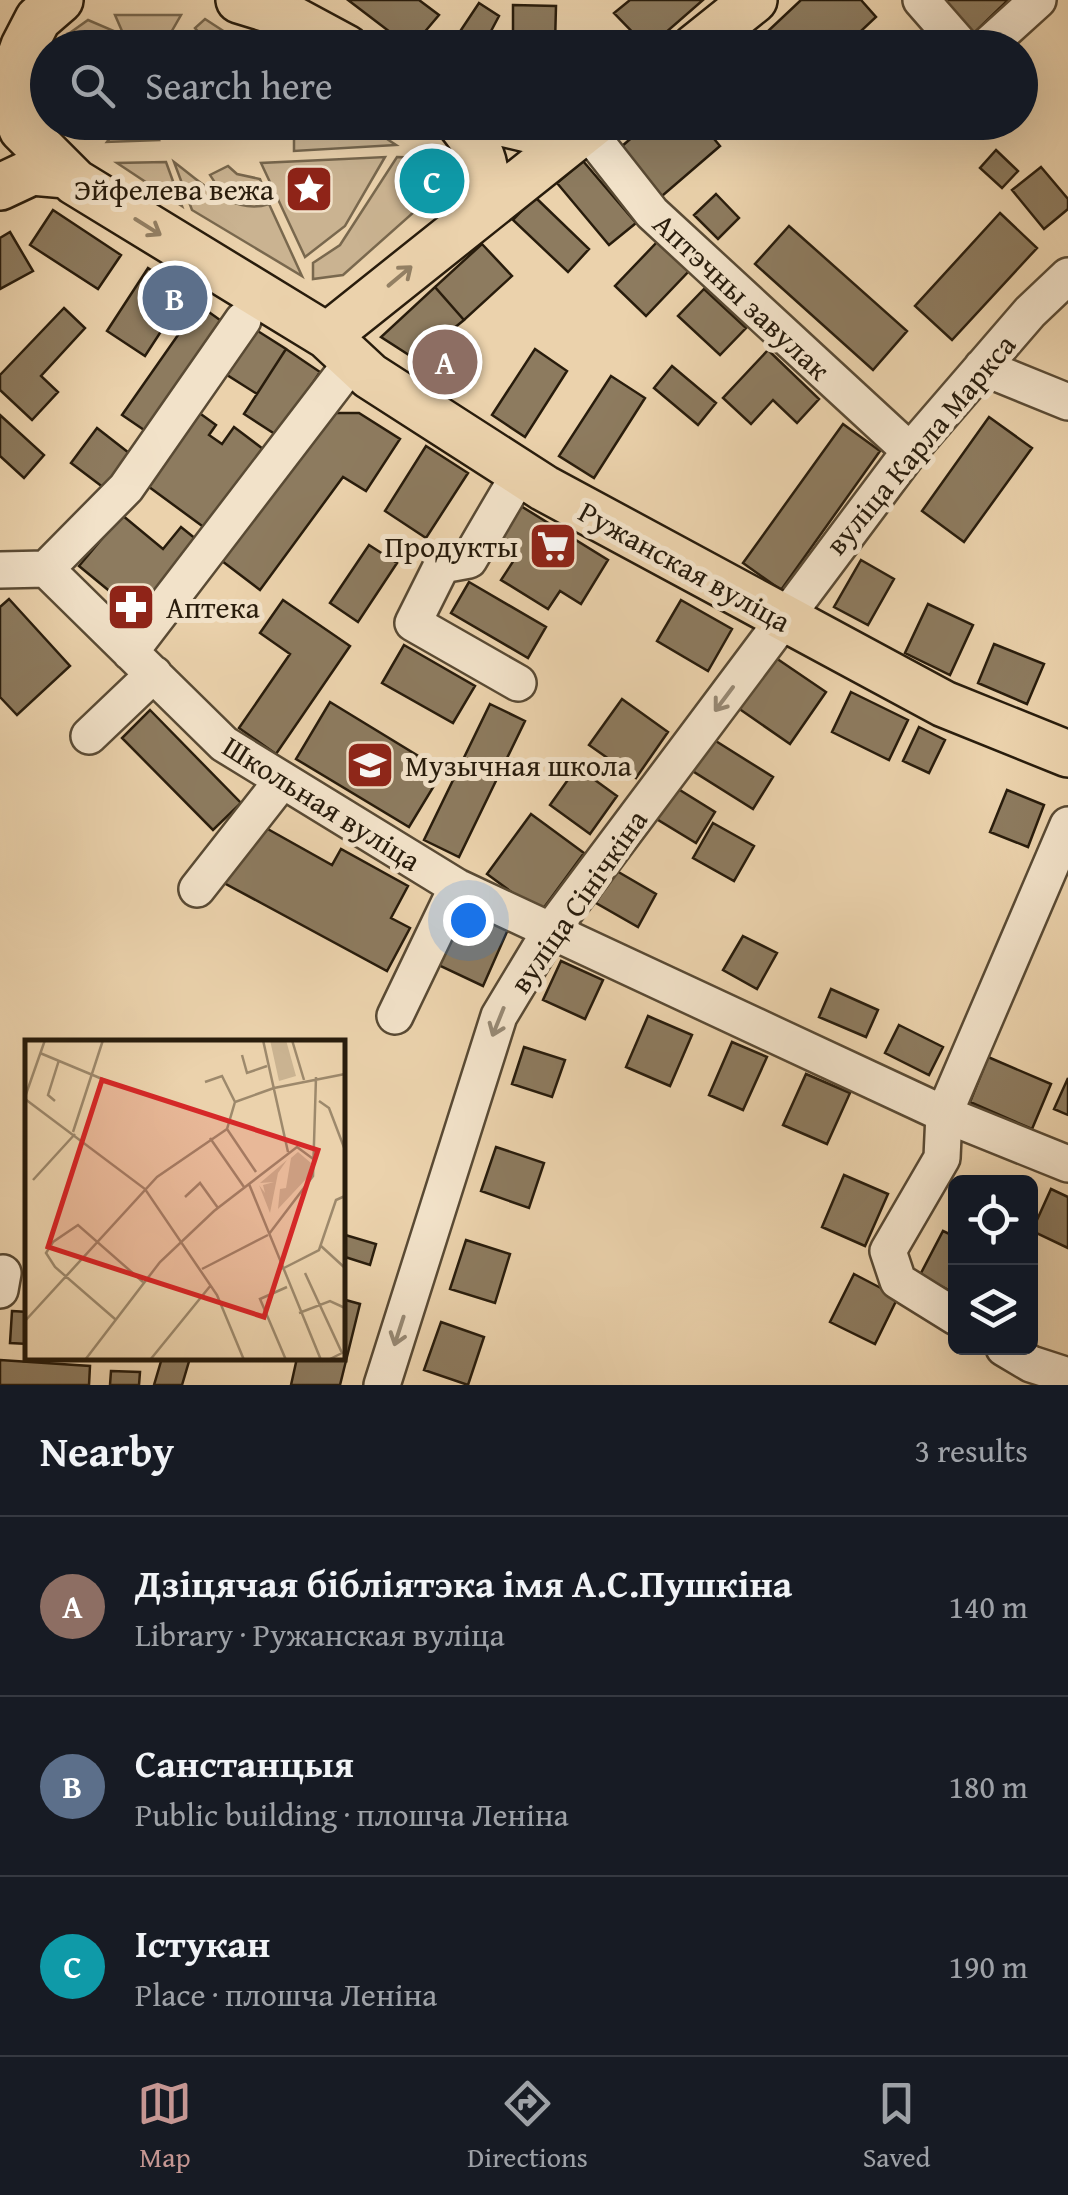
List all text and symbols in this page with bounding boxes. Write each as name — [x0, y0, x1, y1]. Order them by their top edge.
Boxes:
search box — [30, 30, 1038, 140]
text: Search here — [145, 57, 333, 113]
icon: search — [65, 58, 120, 113]
pin: C — [400, 144, 464, 218]
place icon: Эйфелева вежа — [283, 163, 335, 215]
place label: Эйфелева вежа — [74, 167, 275, 211]
street label: Аптэчны завулак — [643, 202, 841, 390]
one-way arrow — [134, 216, 162, 237]
pin: B — [142, 260, 208, 336]
one-way arrow — [386, 265, 412, 287]
street label: вуліца Карла Маркса — [814, 323, 1026, 564]
pin: A — [412, 324, 478, 400]
street label: Ружанская вуліца — [571, 489, 800, 643]
supermarket icon: Продукты — [527, 520, 579, 572]
place label: Продукты — [384, 524, 518, 568]
pharmacy icon: Аптека — [105, 581, 157, 633]
place label: Аптека — [166, 585, 260, 629]
one-way arrow — [714, 685, 735, 712]
street label: Школьная вуліца — [214, 724, 430, 882]
school or university icon: Музычная школа — [344, 739, 396, 791]
place label: Музычная школа — [405, 743, 633, 787]
street label: вуліца Сінічкіна — [498, 800, 658, 1002]
your location — [443, 895, 494, 946]
one-way arrow — [488, 1006, 506, 1037]
inset map — [25, 1040, 345, 1360]
map controls — [948, 1175, 1038, 1355]
button: locate — [948, 1175, 1038, 1265]
button: layers — [948, 1265, 1038, 1355]
one-way arrow — [389, 1315, 407, 1346]
text: Nearby — [40, 1420, 174, 1481]
text: 3 results — [915, 1427, 1028, 1474]
text: Дзіцячая бібліятэка імя А.С.Пушкіна — [135, 1555, 792, 1611]
text: A — [62, 1583, 83, 1630]
text: 140 m — [949, 1583, 1028, 1630]
text: Library · Ружанская вуліца — [135, 1611, 505, 1658]
text: Санстанцыя — [135, 1735, 354, 1791]
text: B — [63, 1763, 82, 1810]
text: 180 m — [949, 1763, 1028, 1810]
text: Public building · плошча Леніна — [135, 1791, 569, 1838]
text: Істукан — [135, 1915, 270, 1971]
text: C — [63, 1943, 82, 1990]
text: 190 m — [949, 1943, 1028, 1990]
text: Place · плошча Леніна — [135, 1971, 437, 2018]
tab: Map — [137, 2076, 192, 2177]
tab: Directions — [467, 2076, 588, 2177]
tab: Saved — [863, 2076, 931, 2177]

